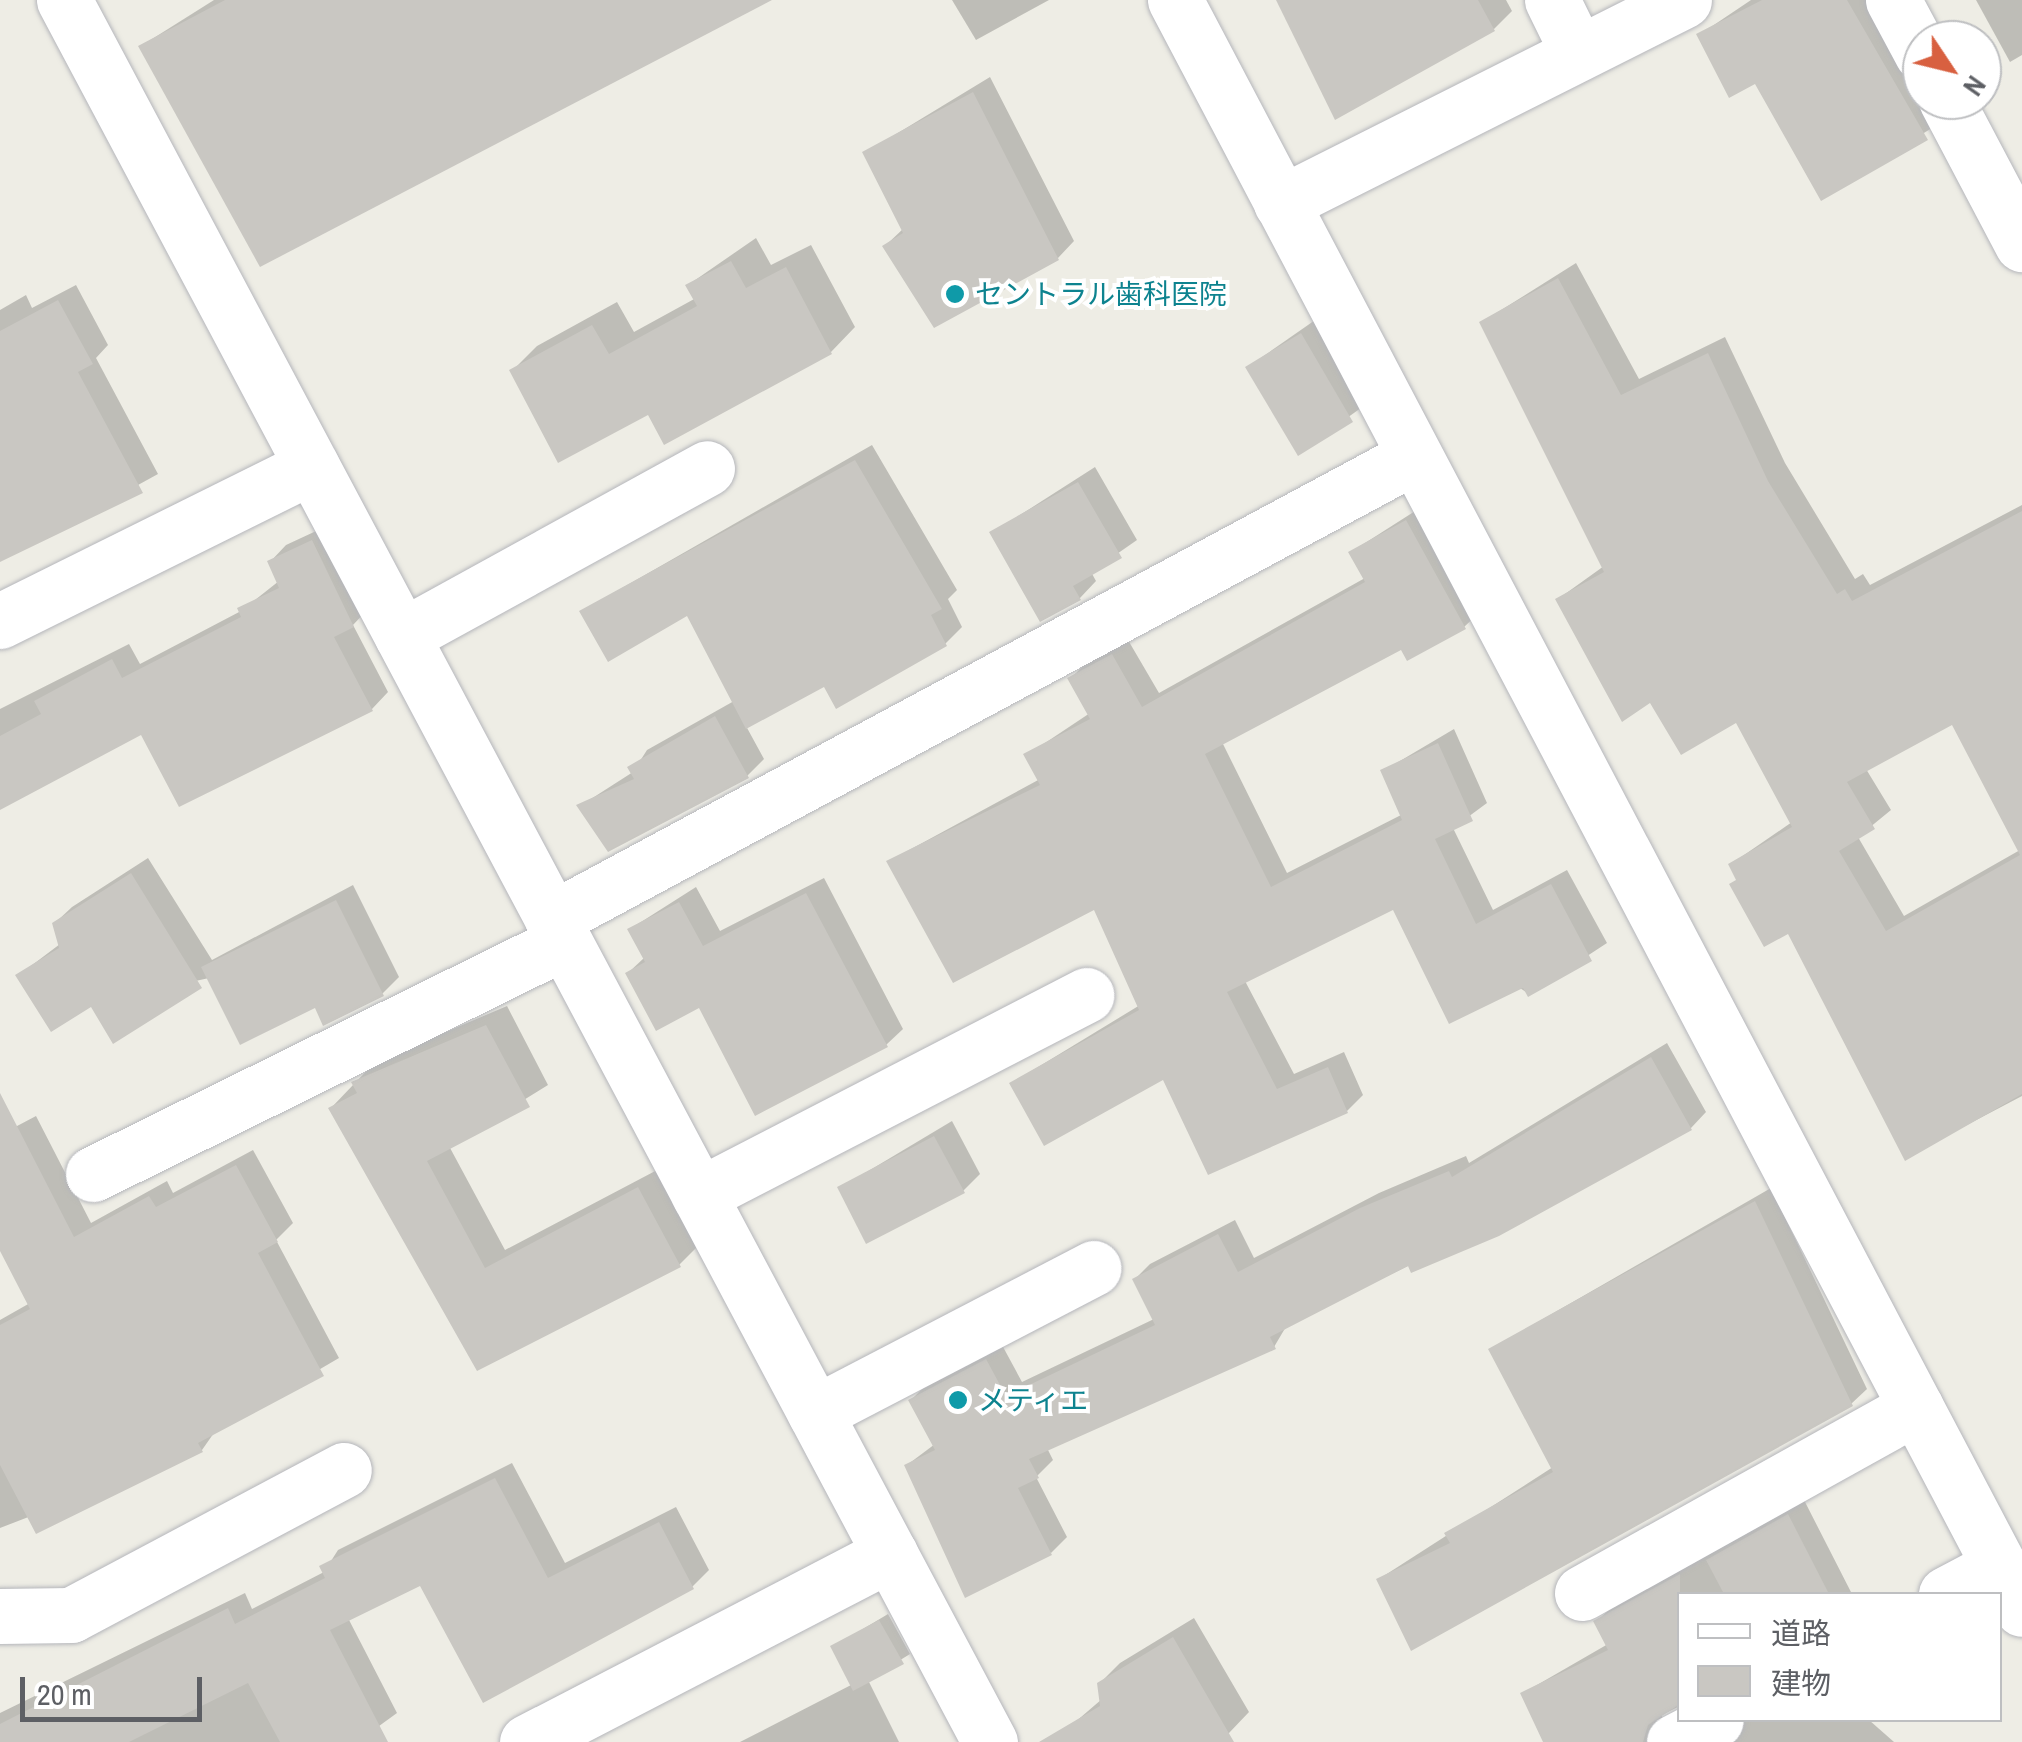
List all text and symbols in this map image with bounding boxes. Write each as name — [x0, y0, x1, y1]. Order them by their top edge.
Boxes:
north arrow — [1902, 20, 2002, 120]
text: N — [1955, 68, 1995, 104]
place label: セントラル歯科医院 — [975, 277, 1227, 311]
marker: セントラル歯科医院 — [944, 283, 966, 305]
place label: メティエ — [978, 1383, 1090, 1417]
marker: メティエ — [947, 1389, 969, 1411]
legend — [1677, 1592, 2002, 1722]
text: 道路 — [1771, 1613, 1831, 1653]
scale bar — [25, 1657, 208, 1719]
text: 建物 — [1771, 1663, 1831, 1703]
text: 20 m — [37, 1674, 92, 1714]

